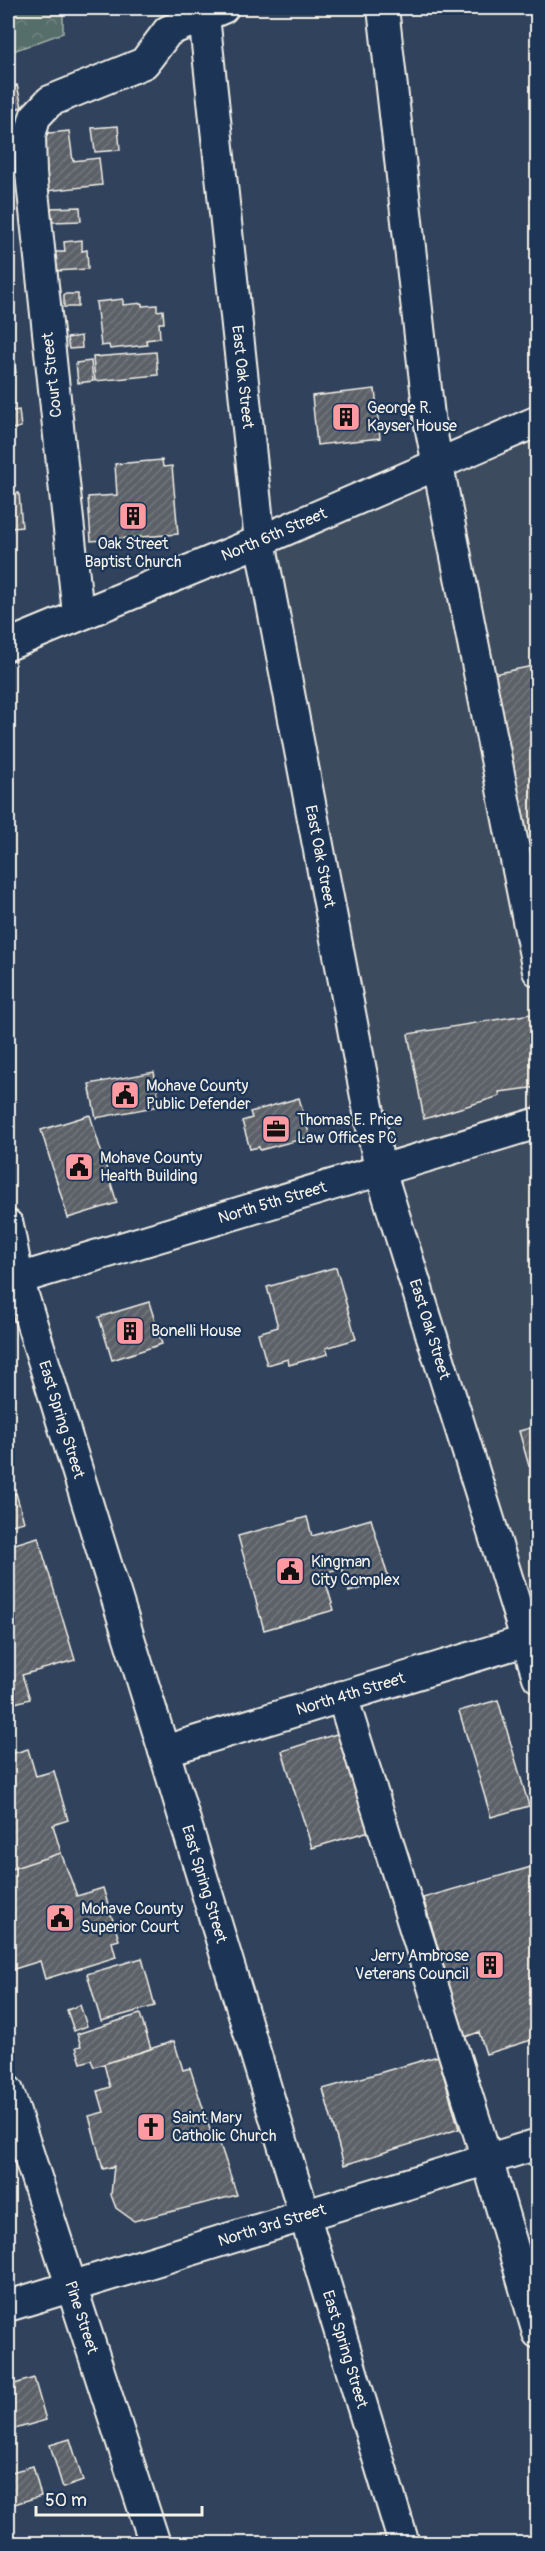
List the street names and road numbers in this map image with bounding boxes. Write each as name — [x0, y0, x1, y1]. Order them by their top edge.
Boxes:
street label: East Oak Street — [227, 324, 258, 430]
street label: Court Street — [38, 331, 66, 419]
street label: North 6th Street — [218, 503, 330, 566]
street label: East Oak Street — [301, 803, 340, 910]
street label: North 5th Street — [216, 1177, 329, 1228]
street label: East Oak Street — [405, 1276, 455, 1382]
street label: East Spring Street — [34, 1358, 89, 1481]
street label: North 4th Street — [294, 1668, 408, 1720]
street label: East Spring Street — [177, 1823, 232, 1946]
street label: North 3rd Street — [216, 2199, 329, 2251]
street label: Pine Street — [60, 2278, 103, 2357]
street label: East Spring Street — [318, 2288, 372, 2411]

